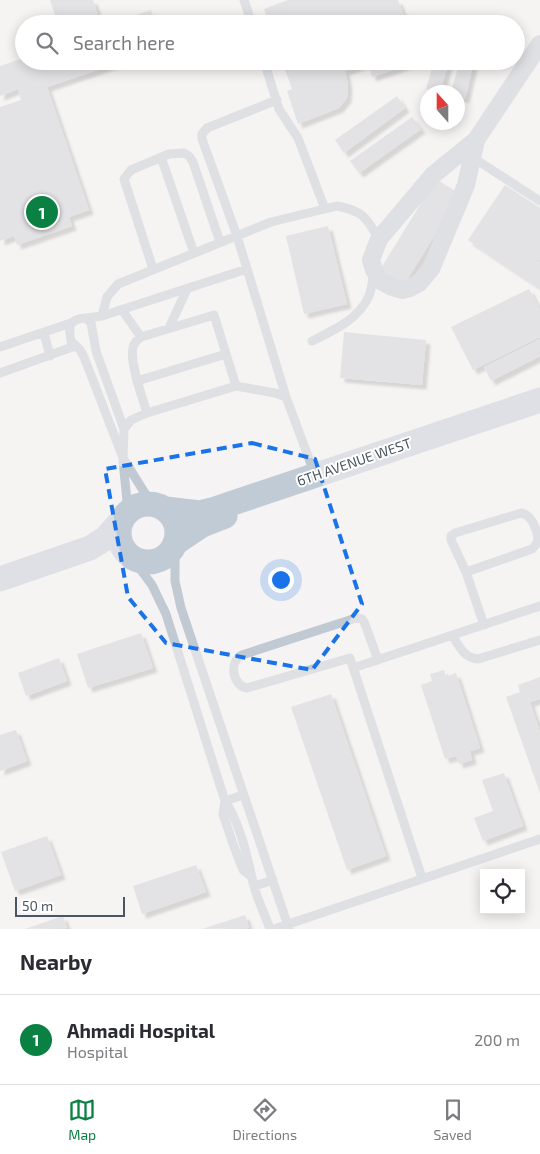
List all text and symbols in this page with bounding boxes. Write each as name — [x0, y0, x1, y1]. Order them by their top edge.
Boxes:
search box — [15, 15, 525, 70]
icon: search — [33, 29, 61, 57]
text: Search here — [73, 31, 175, 54]
north arrow — [420, 85, 465, 130]
pin: 1 — [26, 193, 58, 231]
street label: 6TH AVENUE WEST — [294, 434, 413, 489]
your location — [268, 567, 294, 593]
map controls — [480, 869, 525, 914]
button: locate — [480, 869, 525, 914]
scale bar — [15, 894, 125, 917]
text: 50 m — [22, 897, 53, 914]
text: Nearby — [20, 949, 92, 974]
text: Ahmadi Hospital — [67, 1019, 215, 1042]
text: 1 — [33, 1030, 39, 1049]
text: 200 m — [474, 1030, 520, 1049]
text: Hospital — [67, 1042, 128, 1061]
tab: Map — [68, 1096, 96, 1143]
tab: Directions — [233, 1096, 297, 1143]
tab: Saved — [433, 1096, 472, 1143]

